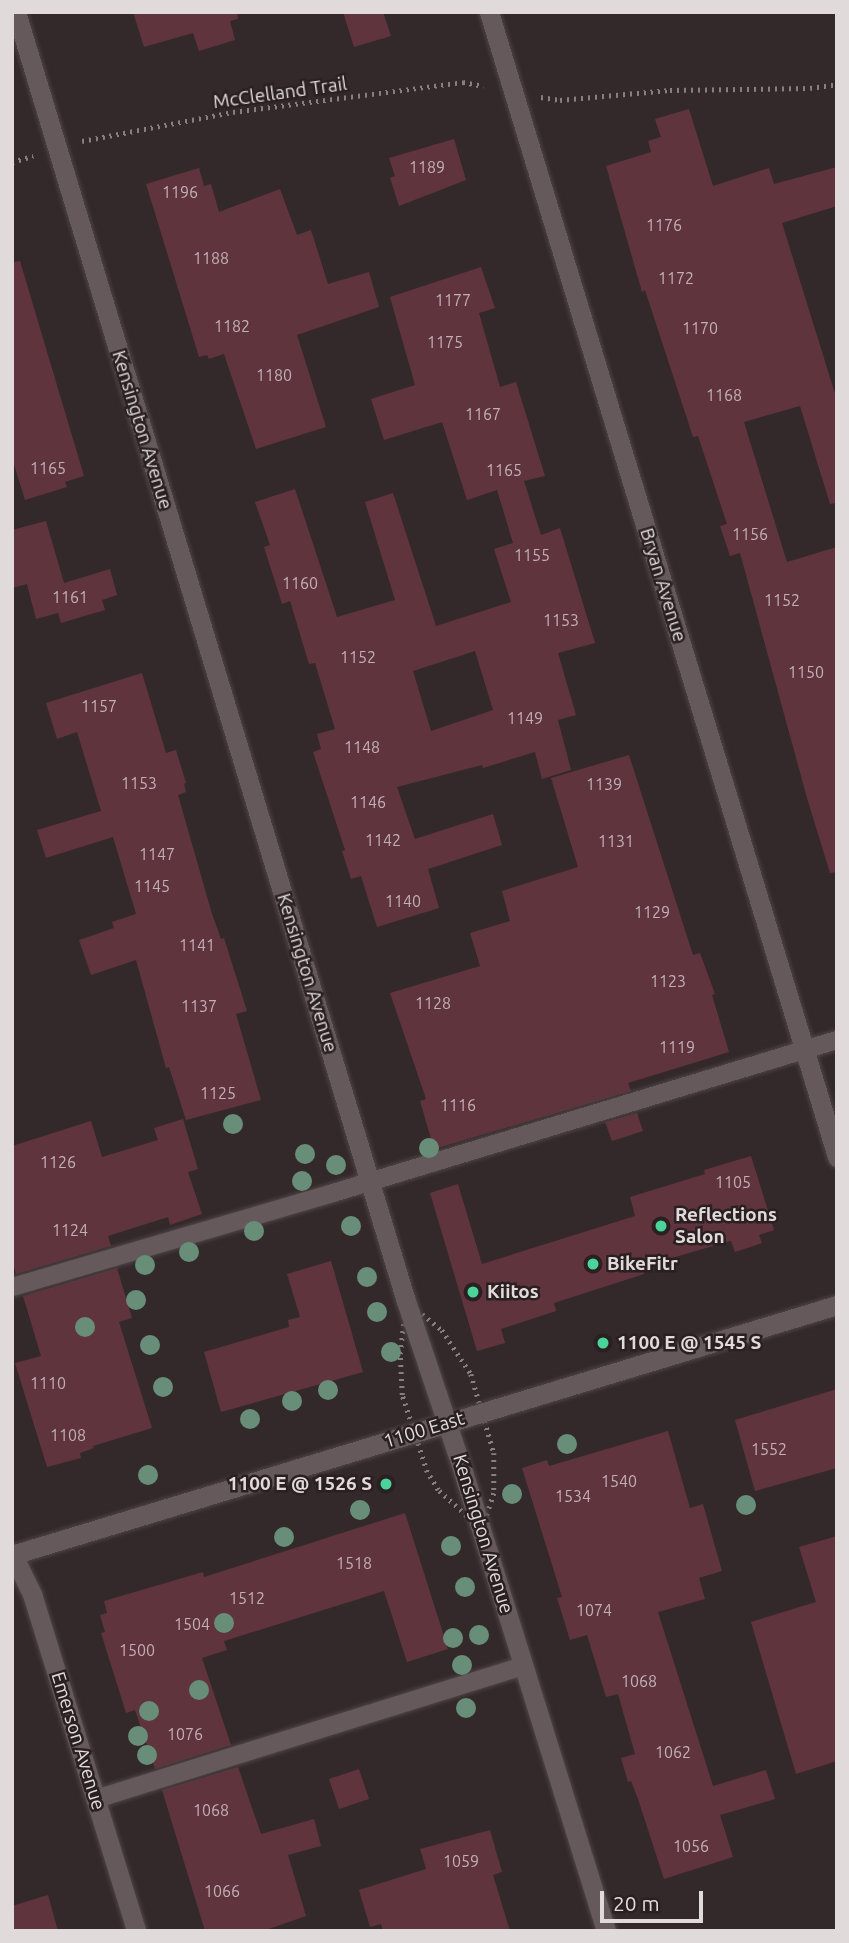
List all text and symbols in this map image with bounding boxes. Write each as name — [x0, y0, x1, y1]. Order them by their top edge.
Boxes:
street label: McClelland Trail — [212, 72, 348, 114]
house number: 1189 — [409, 157, 445, 177]
house number: 1196 — [162, 182, 198, 202]
house number: 1176 — [646, 215, 682, 235]
house number: 1188 — [193, 248, 229, 268]
house number: 1172 — [658, 268, 694, 288]
house number: 1177 — [435, 290, 471, 310]
house number: 1182 — [214, 316, 250, 336]
house number: 1170 — [682, 318, 718, 338]
house number: 1175 — [427, 332, 463, 352]
street label: Kensington Avenue — [107, 348, 177, 512]
house number: 1180 — [256, 365, 292, 385]
house number: 1168 — [706, 385, 742, 405]
house number: 1167 — [465, 404, 501, 424]
house number: 1165 — [30, 458, 66, 478]
house number: 1165 — [486, 460, 522, 480]
house number: 1156 — [732, 524, 768, 544]
street label: Bryan Avenue — [635, 525, 691, 645]
house number: 1155 — [514, 545, 550, 565]
house number: 1160 — [282, 573, 318, 593]
house number: 1161 — [52, 587, 88, 607]
house number: 1152 — [764, 590, 800, 610]
house number: 1153 — [543, 610, 579, 630]
house number: 1152 — [340, 647, 376, 667]
house number: 1150 — [788, 662, 824, 682]
house number: 1157 — [81, 696, 117, 716]
house number: 1149 — [507, 708, 543, 728]
house number: 1148 — [344, 737, 380, 757]
house number: 1153 — [121, 773, 157, 793]
house number: 1139 — [586, 774, 622, 794]
house number: 1146 — [350, 792, 386, 812]
house number: 1142 — [365, 830, 401, 850]
house number: 1131 — [598, 831, 634, 851]
house number: 1147 — [139, 844, 175, 864]
house number: 1145 — [134, 876, 170, 896]
street label: Kensington Avenue — [272, 891, 342, 1055]
house number: 1140 — [385, 891, 421, 911]
house number: 1129 — [634, 902, 670, 922]
house number: 1141 — [179, 935, 215, 955]
house number: 1123 — [650, 971, 686, 991]
house number: 1128 — [415, 993, 451, 1013]
house number: 1137 — [181, 996, 217, 1016]
house number: 1119 — [659, 1037, 695, 1057]
house number: 1125 — [200, 1083, 236, 1103]
house number: 1116 — [440, 1095, 476, 1115]
house number: 1126 — [40, 1152, 76, 1172]
house number: 1105 — [715, 1172, 751, 1192]
place label: Reflections Salon — [675, 1204, 777, 1248]
marker: Reflections Salon — [653, 1218, 669, 1234]
house number: 1124 — [52, 1220, 88, 1240]
place label: BikeFitr — [607, 1253, 678, 1275]
marker: BikeFitr — [585, 1256, 601, 1272]
place label: Kiitos — [487, 1281, 539, 1303]
marker: Kiitos — [465, 1284, 481, 1300]
place label: 1100 E @ 1545 S — [617, 1332, 761, 1354]
marker: 1100 E @ 1545 S — [595, 1335, 611, 1351]
house number: 1110 — [30, 1373, 66, 1393]
street label: 1100 East — [381, 1407, 467, 1453]
house number: 1108 — [50, 1425, 86, 1445]
house number: 1552 — [751, 1439, 787, 1459]
street label: Kensington Avenue — [448, 1452, 518, 1616]
house number: 1540 — [601, 1471, 637, 1491]
place label: 1100 E @ 1526 S — [228, 1473, 372, 1495]
marker: 1100 E @ 1526 S — [378, 1476, 394, 1492]
house number: 1534 — [555, 1486, 591, 1506]
house number: 1518 — [336, 1553, 372, 1573]
house number: 1512 — [229, 1588, 265, 1608]
house number: 1074 — [576, 1600, 612, 1620]
house number: 1504 — [174, 1614, 210, 1634]
house number: 1500 — [119, 1640, 155, 1660]
street label: Emerson Avenue — [46, 1669, 110, 1813]
house number: 1068 — [621, 1671, 657, 1691]
house number: 1076 — [167, 1724, 203, 1744]
house number: 1062 — [655, 1742, 691, 1762]
house number: 1068 — [193, 1800, 229, 1820]
house number: 1056 — [673, 1836, 709, 1856]
house number: 1059 — [443, 1851, 479, 1871]
scale bar — [604, 1876, 707, 1920]
house number: 1066 — [204, 1881, 240, 1901]
text: 20 m — [613, 1891, 660, 1915]

